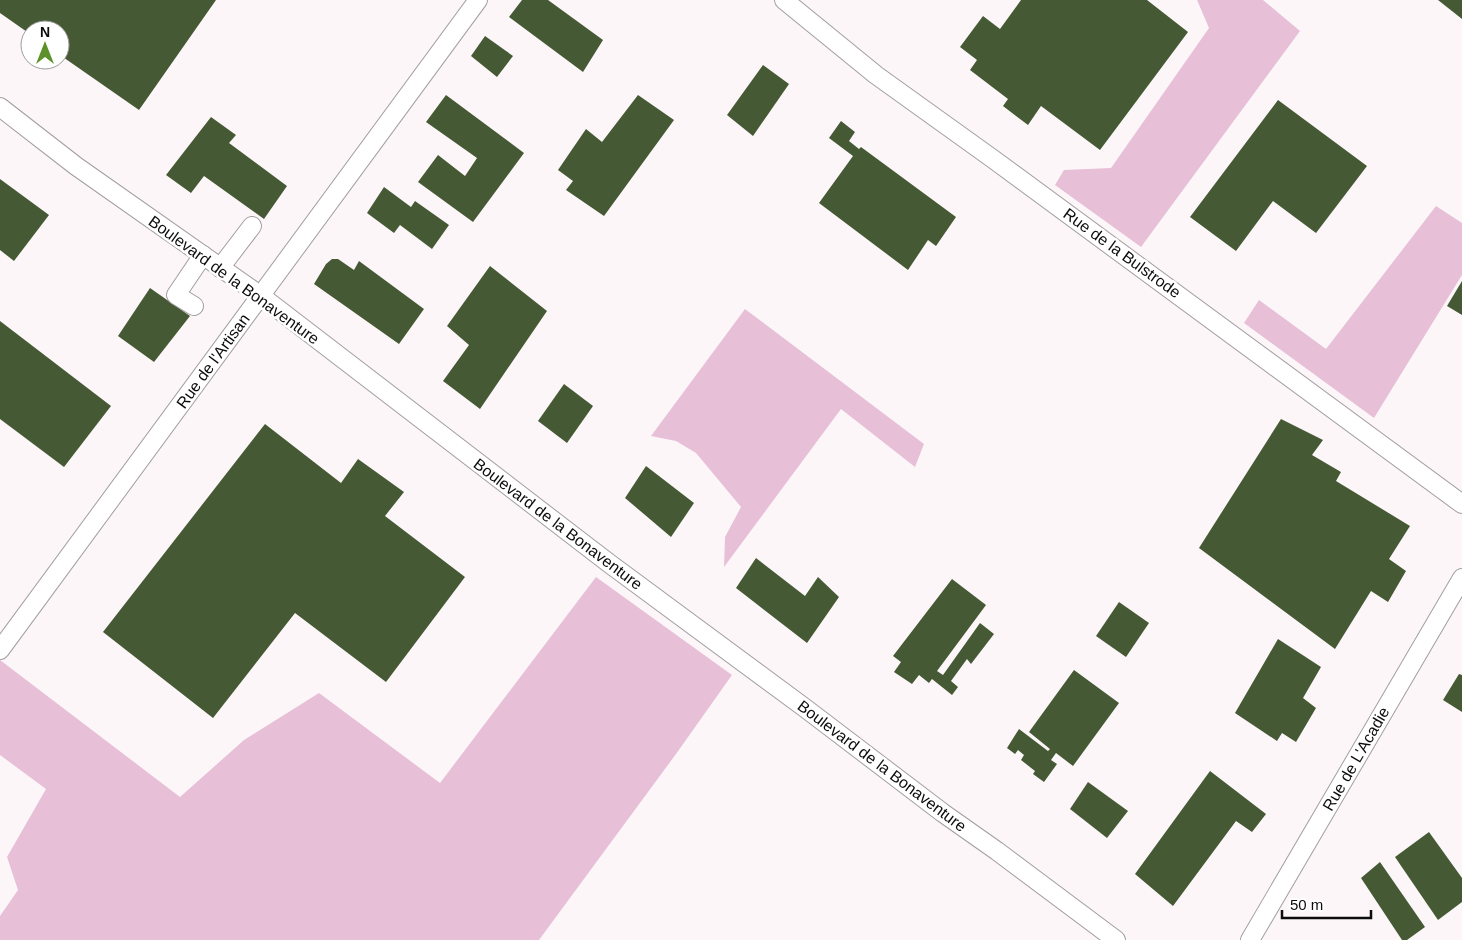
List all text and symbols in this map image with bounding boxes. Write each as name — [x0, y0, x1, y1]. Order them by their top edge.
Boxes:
north arrow — [20, 20, 70, 70]
text: N — [40, 24, 50, 40]
street label: Rue de la Bulstrode — [1060, 205, 1184, 301]
street label: Boulevard de la Bonaventure — [146, 212, 323, 348]
street label: Rue de l'Artisan — [173, 311, 253, 411]
street label: Boulevard de la Bonaventure — [470, 455, 646, 593]
street label: Boulevard de la Bonaventure — [794, 697, 970, 835]
street label: Rue de L'Acadie — [1319, 704, 1393, 814]
scale bar — [1282, 888, 1371, 920]
text: 50 m — [1290, 896, 1323, 913]

